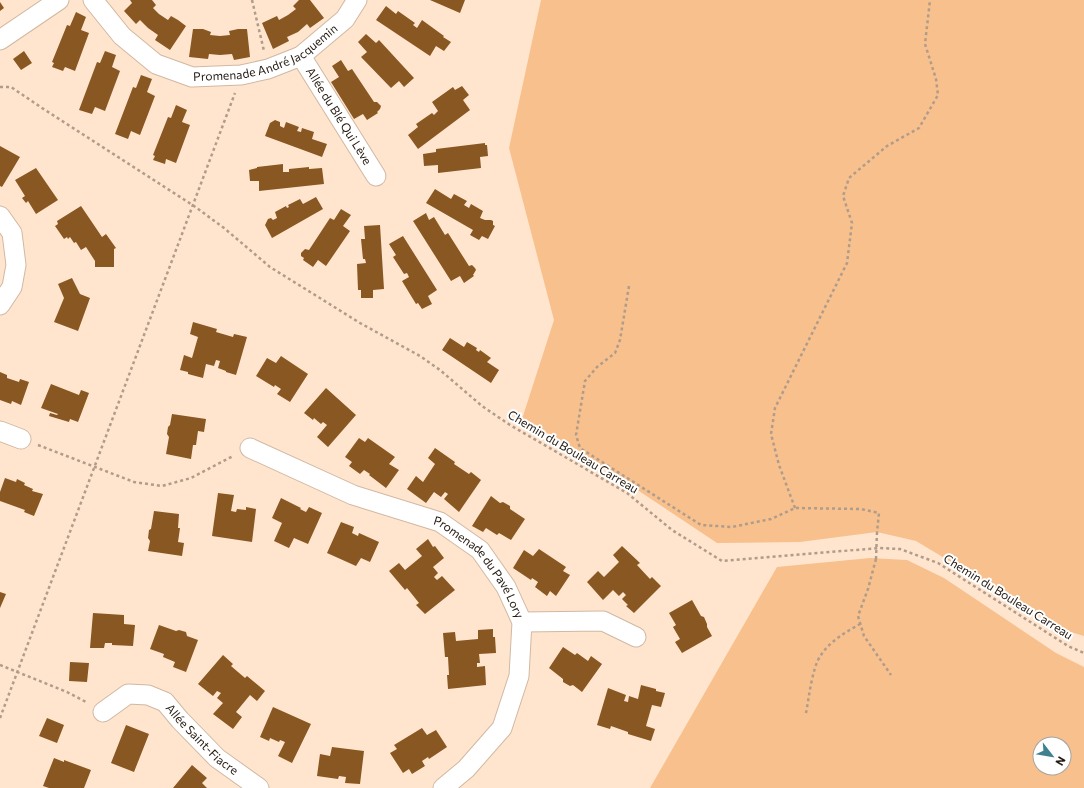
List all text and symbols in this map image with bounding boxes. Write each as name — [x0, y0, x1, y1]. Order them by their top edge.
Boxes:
street label: Promenade André Jacquemin — [193, 21, 340, 83]
street label: Allée du Blé Qui Lève — [304, 64, 375, 167]
street label: Chemin du Bouleau Carreau — [506, 407, 641, 496]
street label: Promenade du Pavé Lory — [432, 512, 527, 620]
street label: Chemin du Bouleau Carreau — [941, 551, 1076, 642]
street label: Allée Saint-Fiacre — [163, 701, 241, 777]
north arrow — [1032, 736, 1072, 776]
text: N — [1053, 755, 1069, 768]

